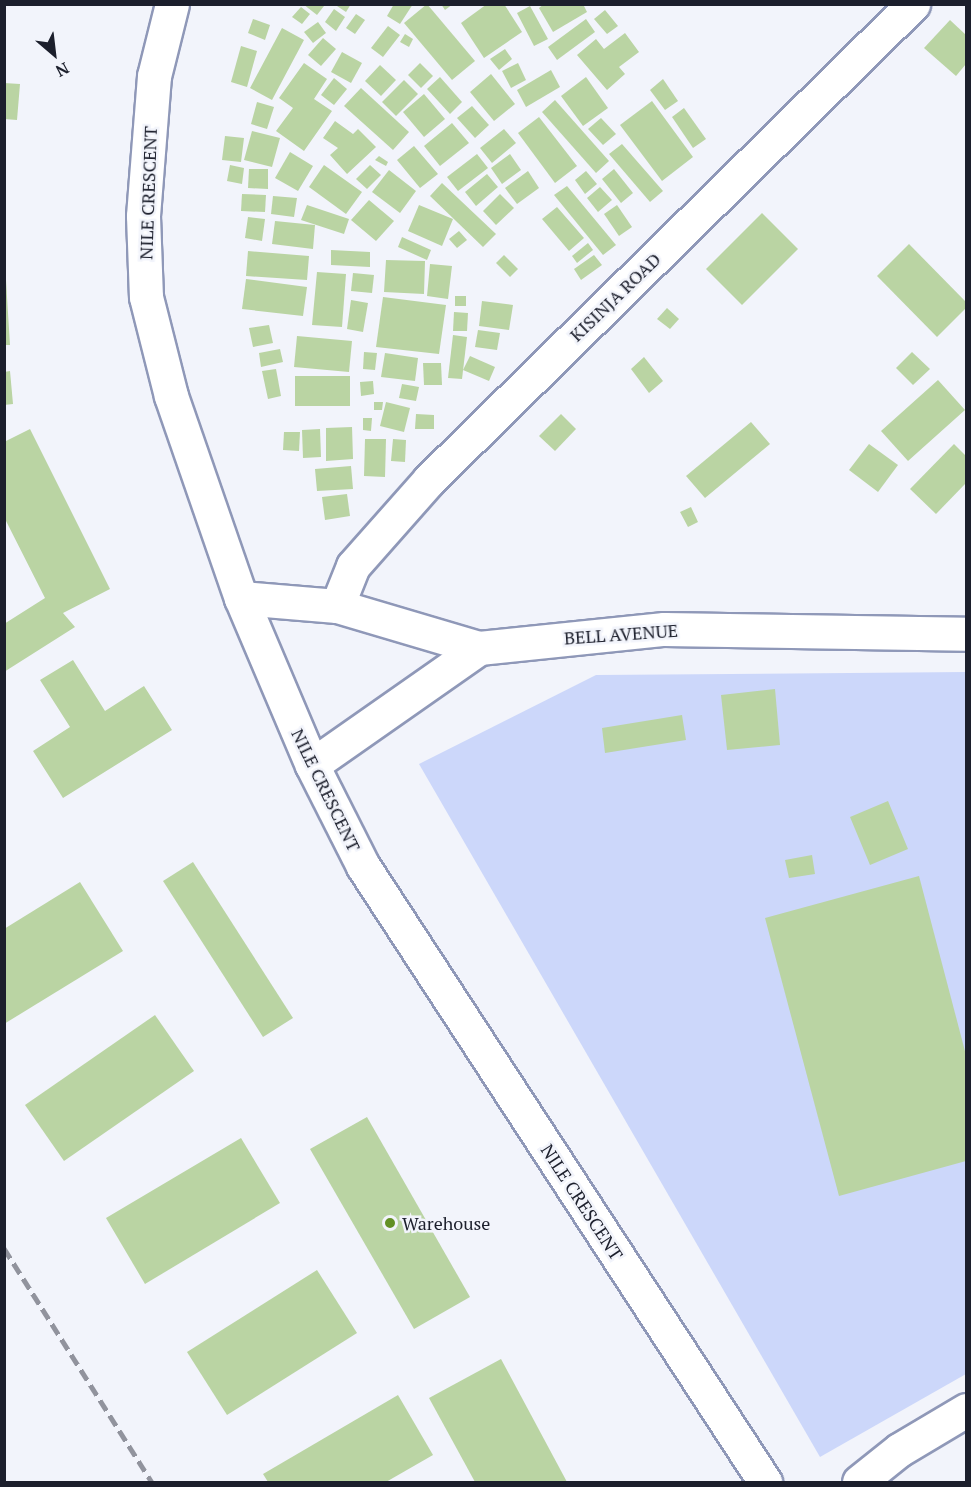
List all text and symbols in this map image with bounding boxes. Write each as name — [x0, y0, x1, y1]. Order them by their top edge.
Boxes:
north arrow — [24, 24, 84, 84]
text: N — [52, 57, 73, 82]
street label: NILE CRESCENT — [135, 126, 161, 260]
street label: KISINJA ROAD — [565, 248, 665, 346]
street label: BELL AVENUE — [563, 619, 679, 649]
street label: NILE CRESCENT — [287, 725, 365, 855]
street label: NILE CRESCENT — [537, 1140, 627, 1264]
place label: Warehouse — [402, 1212, 490, 1234]
marker: Warehouse — [383, 1216, 397, 1230]

